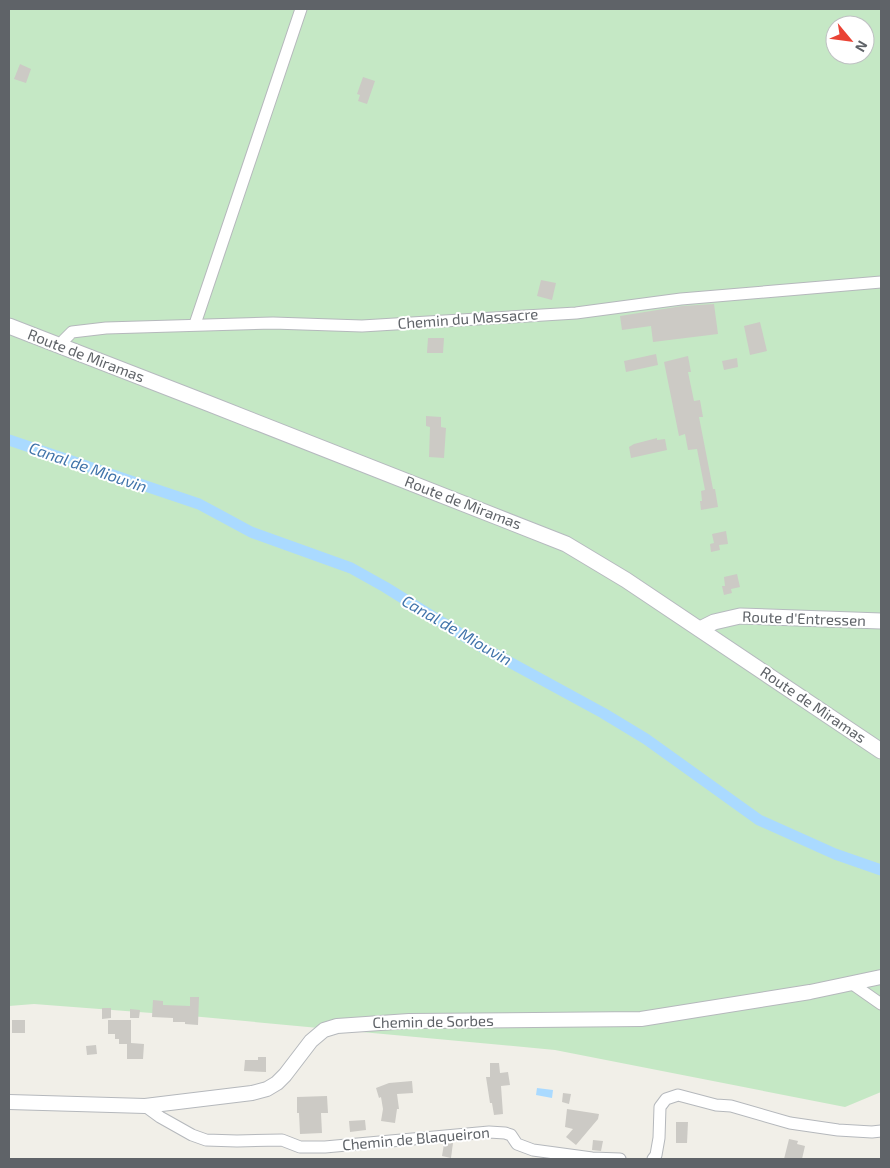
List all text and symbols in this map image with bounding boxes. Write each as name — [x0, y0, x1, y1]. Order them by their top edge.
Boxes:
north arrow — [825, 15, 875, 65]
text: N — [852, 38, 872, 55]
street label: Chemin du Massacre — [397, 304, 539, 332]
street label: Route de Miramas — [25, 325, 147, 386]
water label: Canal de Miouvin — [27, 437, 150, 496]
street label: Route de Miramas — [402, 472, 524, 533]
water label: Canal de Miouvin — [399, 590, 515, 669]
street label: Route d'Entressen — [742, 607, 866, 629]
street label: Route de Miramas — [757, 662, 870, 746]
street label: Chemin de Sorbes — [372, 1011, 494, 1031]
street label: Chemin de Blaqueiron — [341, 1123, 490, 1153]

